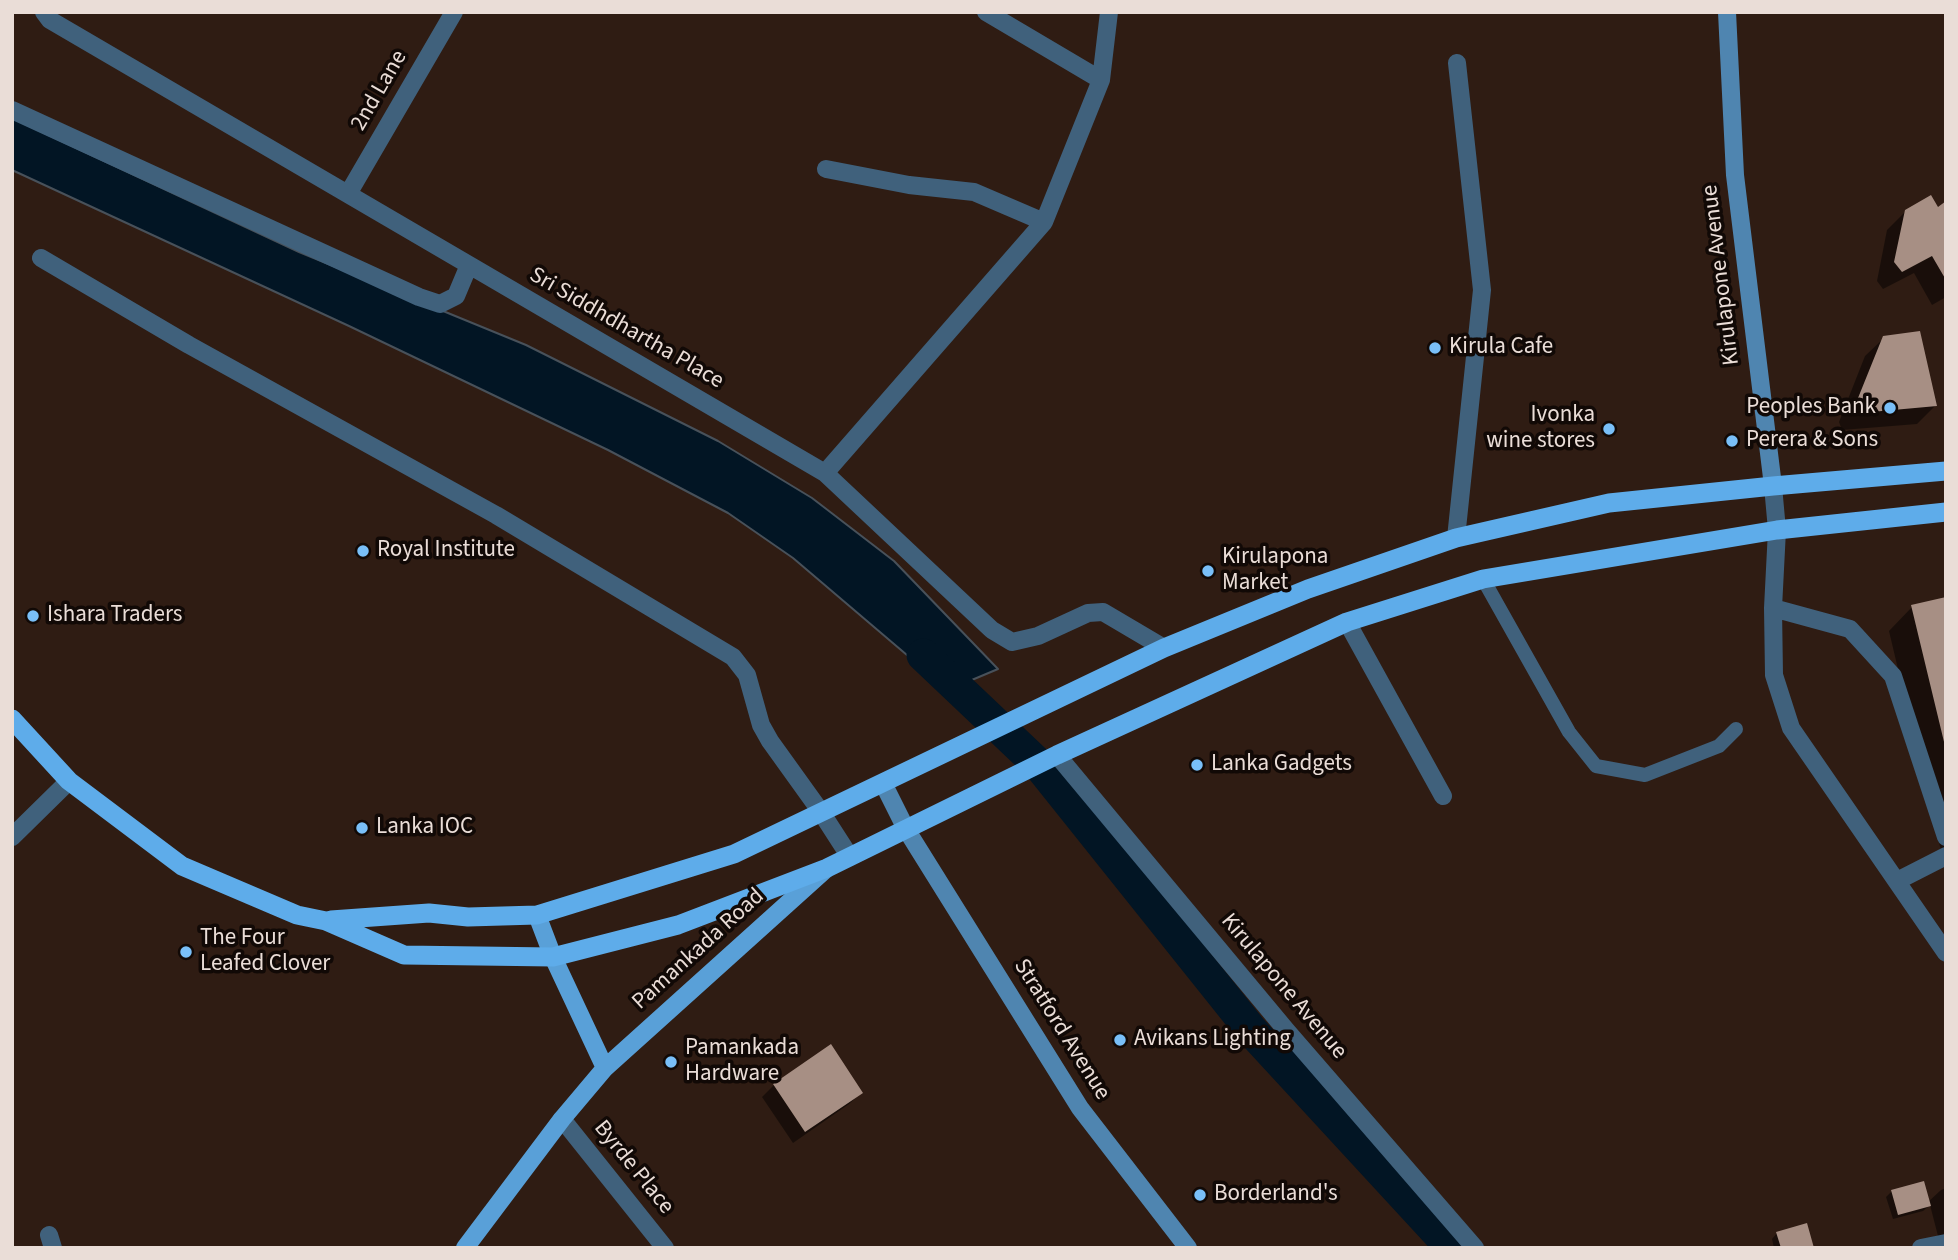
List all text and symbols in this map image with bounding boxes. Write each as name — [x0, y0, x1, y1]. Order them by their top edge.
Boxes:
street label: 2nd Lane — [346, 46, 414, 136]
street label: Kirulapone Avenue — [1697, 183, 1747, 367]
street label: Sri Siddhdhartha Place — [524, 262, 728, 396]
place label: Kirula Cafe — [1449, 334, 1553, 362]
marker: Kirula Cafe — [1427, 340, 1443, 356]
place label: Peoples Bank — [1746, 394, 1876, 422]
marker: Peoples Bank — [1882, 400, 1898, 416]
place label: Ivonka wine stores — [1486, 402, 1595, 456]
marker: Ivonka wine stores — [1601, 421, 1617, 437]
place label: Perera & Sons — [1746, 427, 1878, 455]
marker: Perera & Sons — [1724, 433, 1740, 449]
place label: Royal Institute — [377, 537, 515, 565]
marker: Royal Institute — [355, 543, 371, 559]
place label: Kirulapona Market — [1222, 544, 1328, 598]
marker: Kirulapona Market — [1200, 563, 1216, 579]
place label: Ishara Traders — [47, 602, 182, 630]
marker: Ishara Traders — [25, 608, 41, 624]
place label: Lanka Gadgets — [1211, 751, 1352, 779]
marker: Lanka Gadgets — [1189, 757, 1205, 773]
place label: Lanka IOC — [376, 814, 473, 842]
marker: Lanka IOC — [354, 820, 370, 836]
street label: Pamankada Road — [627, 884, 771, 1016]
street label: Kirulapone Avenue — [1214, 909, 1352, 1065]
place label: The Four Leafed Clover — [200, 925, 330, 979]
marker: The Four Leafed Clover — [178, 944, 194, 960]
street label: Stratford Avenue — [1007, 955, 1115, 1105]
place label: Avikans Lighting — [1134, 1026, 1291, 1054]
marker: Avikans Lighting — [1112, 1032, 1128, 1048]
place label: Pamankada Hardware — [685, 1035, 799, 1089]
marker: Pamankada Hardware — [663, 1054, 679, 1070]
street label: Byrde Place — [587, 1116, 679, 1220]
place label: Borderland's — [1214, 1181, 1338, 1209]
marker: Borderland's — [1192, 1187, 1208, 1203]

